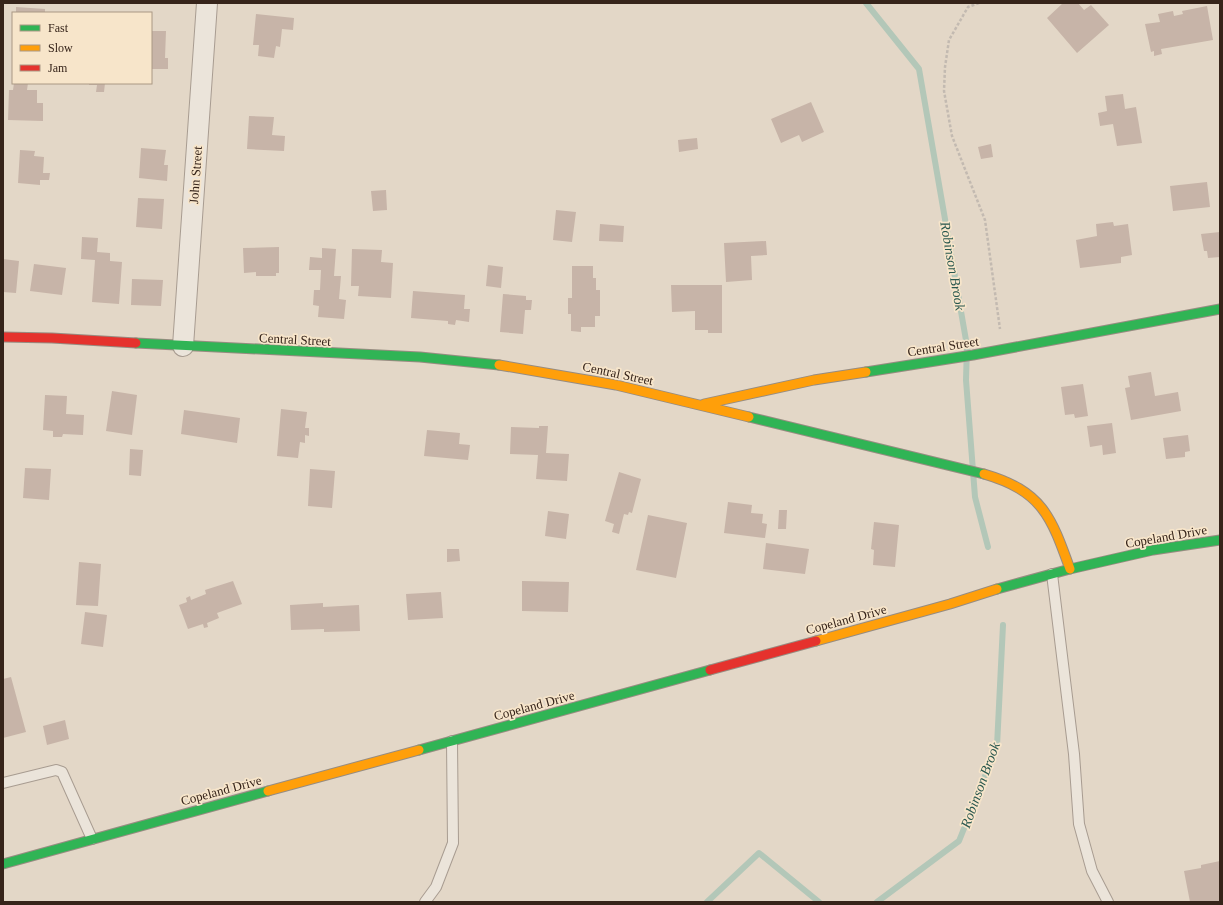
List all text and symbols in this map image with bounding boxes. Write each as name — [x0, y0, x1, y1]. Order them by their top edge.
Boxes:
legend — [12, 12, 152, 84]
text: Fast — [48, 21, 69, 35]
text: Slow — [48, 41, 73, 55]
text: Jam — [48, 61, 68, 75]
street label: John Street — [186, 145, 205, 205]
water label: Robinson Brook — [937, 219, 968, 313]
street label: Central Street — [259, 330, 332, 349]
street label: Central Street — [906, 333, 980, 360]
street label: Central Street — [581, 359, 655, 388]
street label: Copeland Drive — [1124, 522, 1208, 551]
street label: Copeland Drive — [804, 601, 888, 637]
street label: Copeland Drive — [492, 687, 576, 723]
water label: Robinson Brook — [958, 740, 1003, 831]
street label: Copeland Drive — [179, 772, 263, 808]

